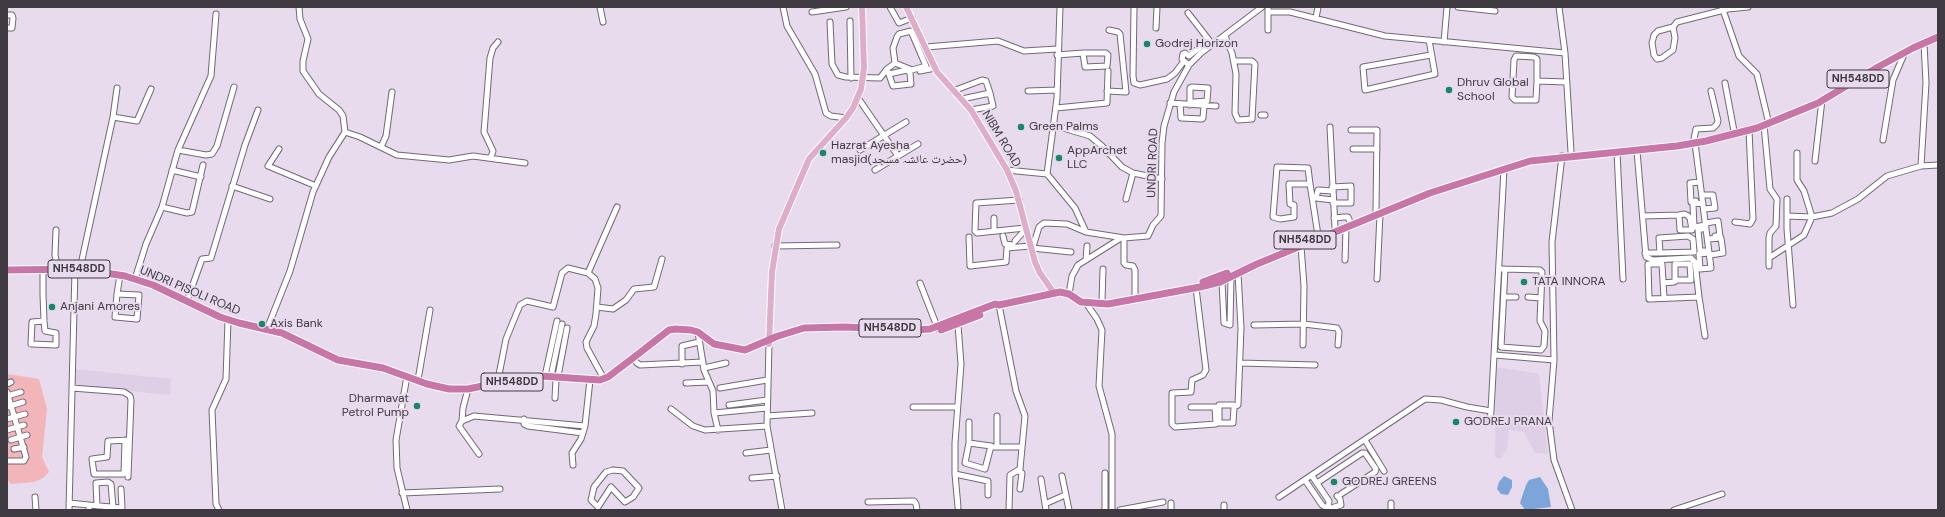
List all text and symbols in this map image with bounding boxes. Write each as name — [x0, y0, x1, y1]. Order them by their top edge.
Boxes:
place label: Godrej Horizon — [1155, 37, 1238, 51]
marker: Godrej Horizon — [1142, 39, 1152, 49]
road number: NH548DD — [1827, 70, 1889, 88]
place label: Dhruv Global School — [1457, 76, 1529, 104]
marker: Dhruv Global School — [1444, 85, 1454, 95]
street label: NIBM ROAD — [978, 108, 1024, 170]
place label: Green Palms — [1029, 120, 1099, 134]
marker: Green Palms — [1016, 122, 1026, 132]
street label: UNDRI ROAD — [1145, 128, 1161, 198]
place label: Hazrat Ayesha masjid(حضرت عائشہ مسجد) — [831, 139, 967, 167]
place label: AppArchet LLC — [1067, 144, 1127, 172]
marker: Hazrat Ayesha masjid(حضرت عائشہ مسجد) — [818, 148, 828, 158]
marker: AppArchet LLC — [1054, 153, 1064, 163]
road number: NH548DD — [1274, 231, 1336, 249]
road number: NH548DD — [48, 260, 110, 278]
street label: UNDRI PISOLI ROAD — [138, 263, 242, 319]
place label: TATA INNORA — [1532, 275, 1606, 289]
marker: TATA INNORA — [1519, 277, 1529, 287]
place label: Anjani Amores — [60, 300, 140, 314]
marker: Anjani Amores — [47, 302, 57, 312]
place label: Axis Bank — [270, 317, 323, 331]
marker: Axis Bank — [257, 319, 267, 329]
road number: NH548DD — [859, 319, 921, 337]
road number: NH548DD — [481, 373, 543, 391]
place label: Dharmavat Petrol Pump — [342, 392, 409, 420]
marker: Dharmavat Petrol Pump — [412, 401, 422, 411]
place label: GODREJ PRANA — [1464, 415, 1552, 429]
marker: GODREJ PRANA — [1451, 417, 1461, 427]
place label: GODREJ GREENS — [1342, 475, 1437, 489]
marker: GODREJ GREENS — [1329, 477, 1339, 487]

